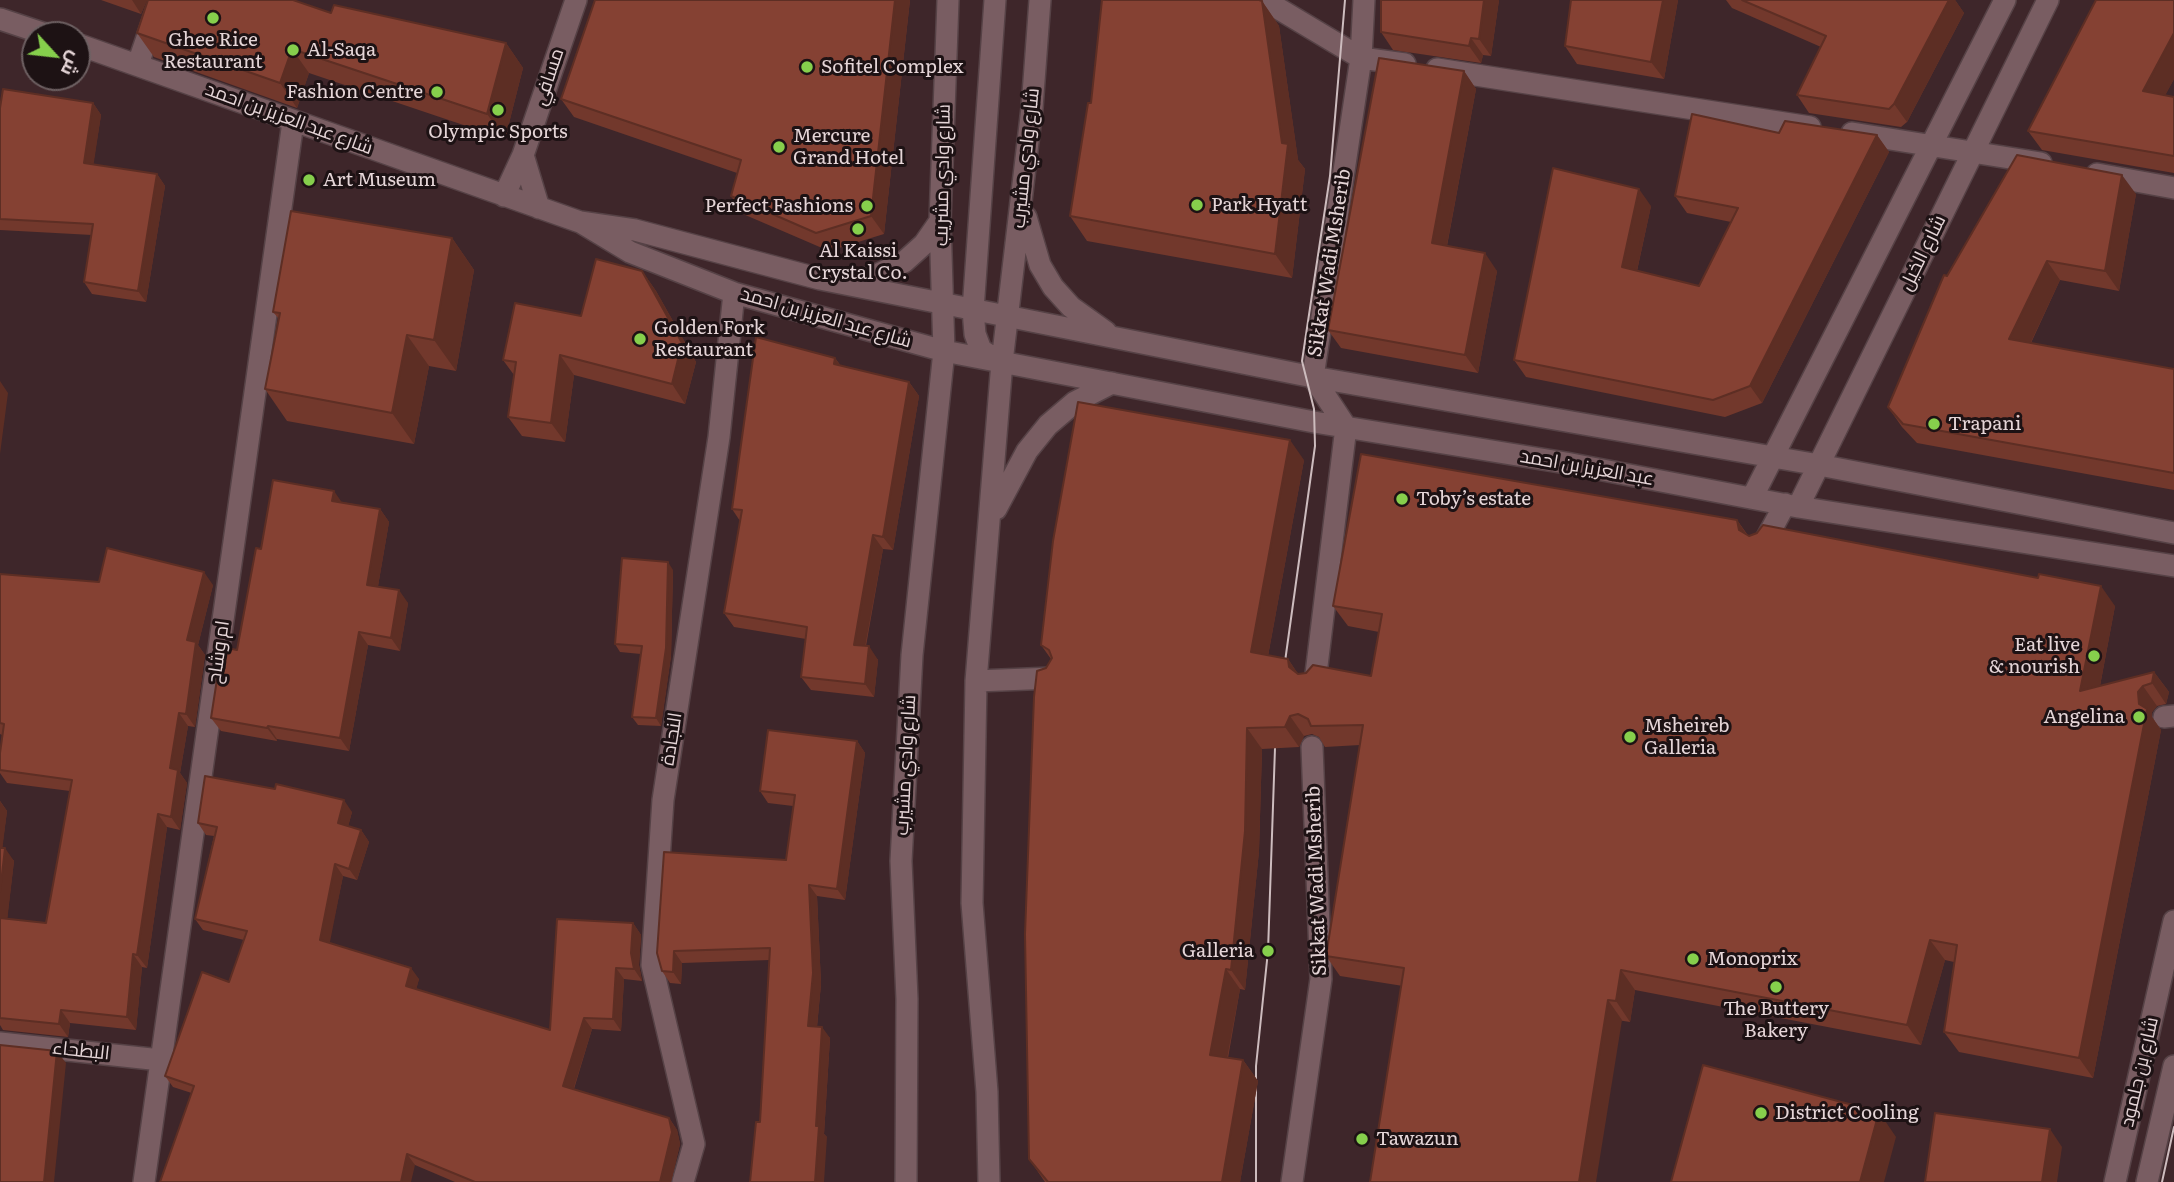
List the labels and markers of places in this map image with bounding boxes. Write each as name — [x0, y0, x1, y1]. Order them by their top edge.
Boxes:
marker: Ghee Rice Restaurant — [205, 10, 221, 26]
place label: Ghee Rice Restaurant — [163, 29, 263, 73]
place label: Al-Saqa — [307, 39, 376, 61]
marker: Al-Saqa — [285, 42, 301, 58]
place label: Sofitel Complex — [821, 56, 964, 78]
marker: Sofitel Complex — [799, 59, 815, 75]
place label: Fashion Centre — [286, 81, 423, 103]
marker: Fashion Centre — [429, 84, 445, 100]
marker: Olympic Sports — [490, 102, 506, 118]
place label: Olympic Sports — [428, 121, 568, 143]
place label: Mercure Grand Hotel — [793, 125, 904, 169]
marker: Mercure Grand Hotel — [771, 139, 787, 155]
place label: Art Museum — [323, 169, 436, 191]
marker: Art Museum — [301, 172, 317, 188]
place label: Park Hyatt — [1211, 194, 1307, 216]
place label: Perfect Fashions — [705, 195, 853, 217]
marker: Park Hyatt — [1189, 197, 1205, 213]
marker: Perfect Fashions — [859, 198, 875, 214]
marker: Al Kaissi Crystal Co. — [850, 221, 866, 237]
place label: Al Kaissi Crystal Co. — [808, 240, 908, 284]
place label: Golden Fork Restaurant — [654, 317, 765, 361]
marker: Golden Fork Restaurant — [632, 331, 648, 347]
place label: Trapani — [1948, 413, 2021, 435]
marker: Trapani — [1926, 416, 1942, 432]
place label: Toby’s estate — [1416, 488, 1531, 510]
marker: Toby’s estate — [1394, 491, 1410, 507]
place label: Eat live & nourish — [1989, 634, 2080, 678]
marker: Eat live & nourish — [2086, 648, 2102, 664]
place label: Angelina — [2044, 706, 2125, 728]
marker: Angelina — [2131, 709, 2147, 725]
place label: Msheireb Galleria — [1644, 715, 1730, 759]
marker: Msheireb Galleria — [1622, 729, 1638, 745]
place label: Galleria — [1182, 940, 1254, 962]
marker: Galleria — [1260, 943, 1276, 959]
place label: Monoprix — [1707, 948, 1798, 970]
marker: Monoprix — [1685, 951, 1701, 967]
marker: The Buttery Bakery — [1768, 979, 1784, 995]
place label: The Buttery Bakery — [1723, 998, 1829, 1042]
place label: District Cooling — [1775, 1102, 1919, 1124]
marker: District Cooling — [1753, 1105, 1769, 1121]
place label: Tawazun — [1376, 1128, 1458, 1150]
marker: Tawazun — [1354, 1131, 1370, 1147]

